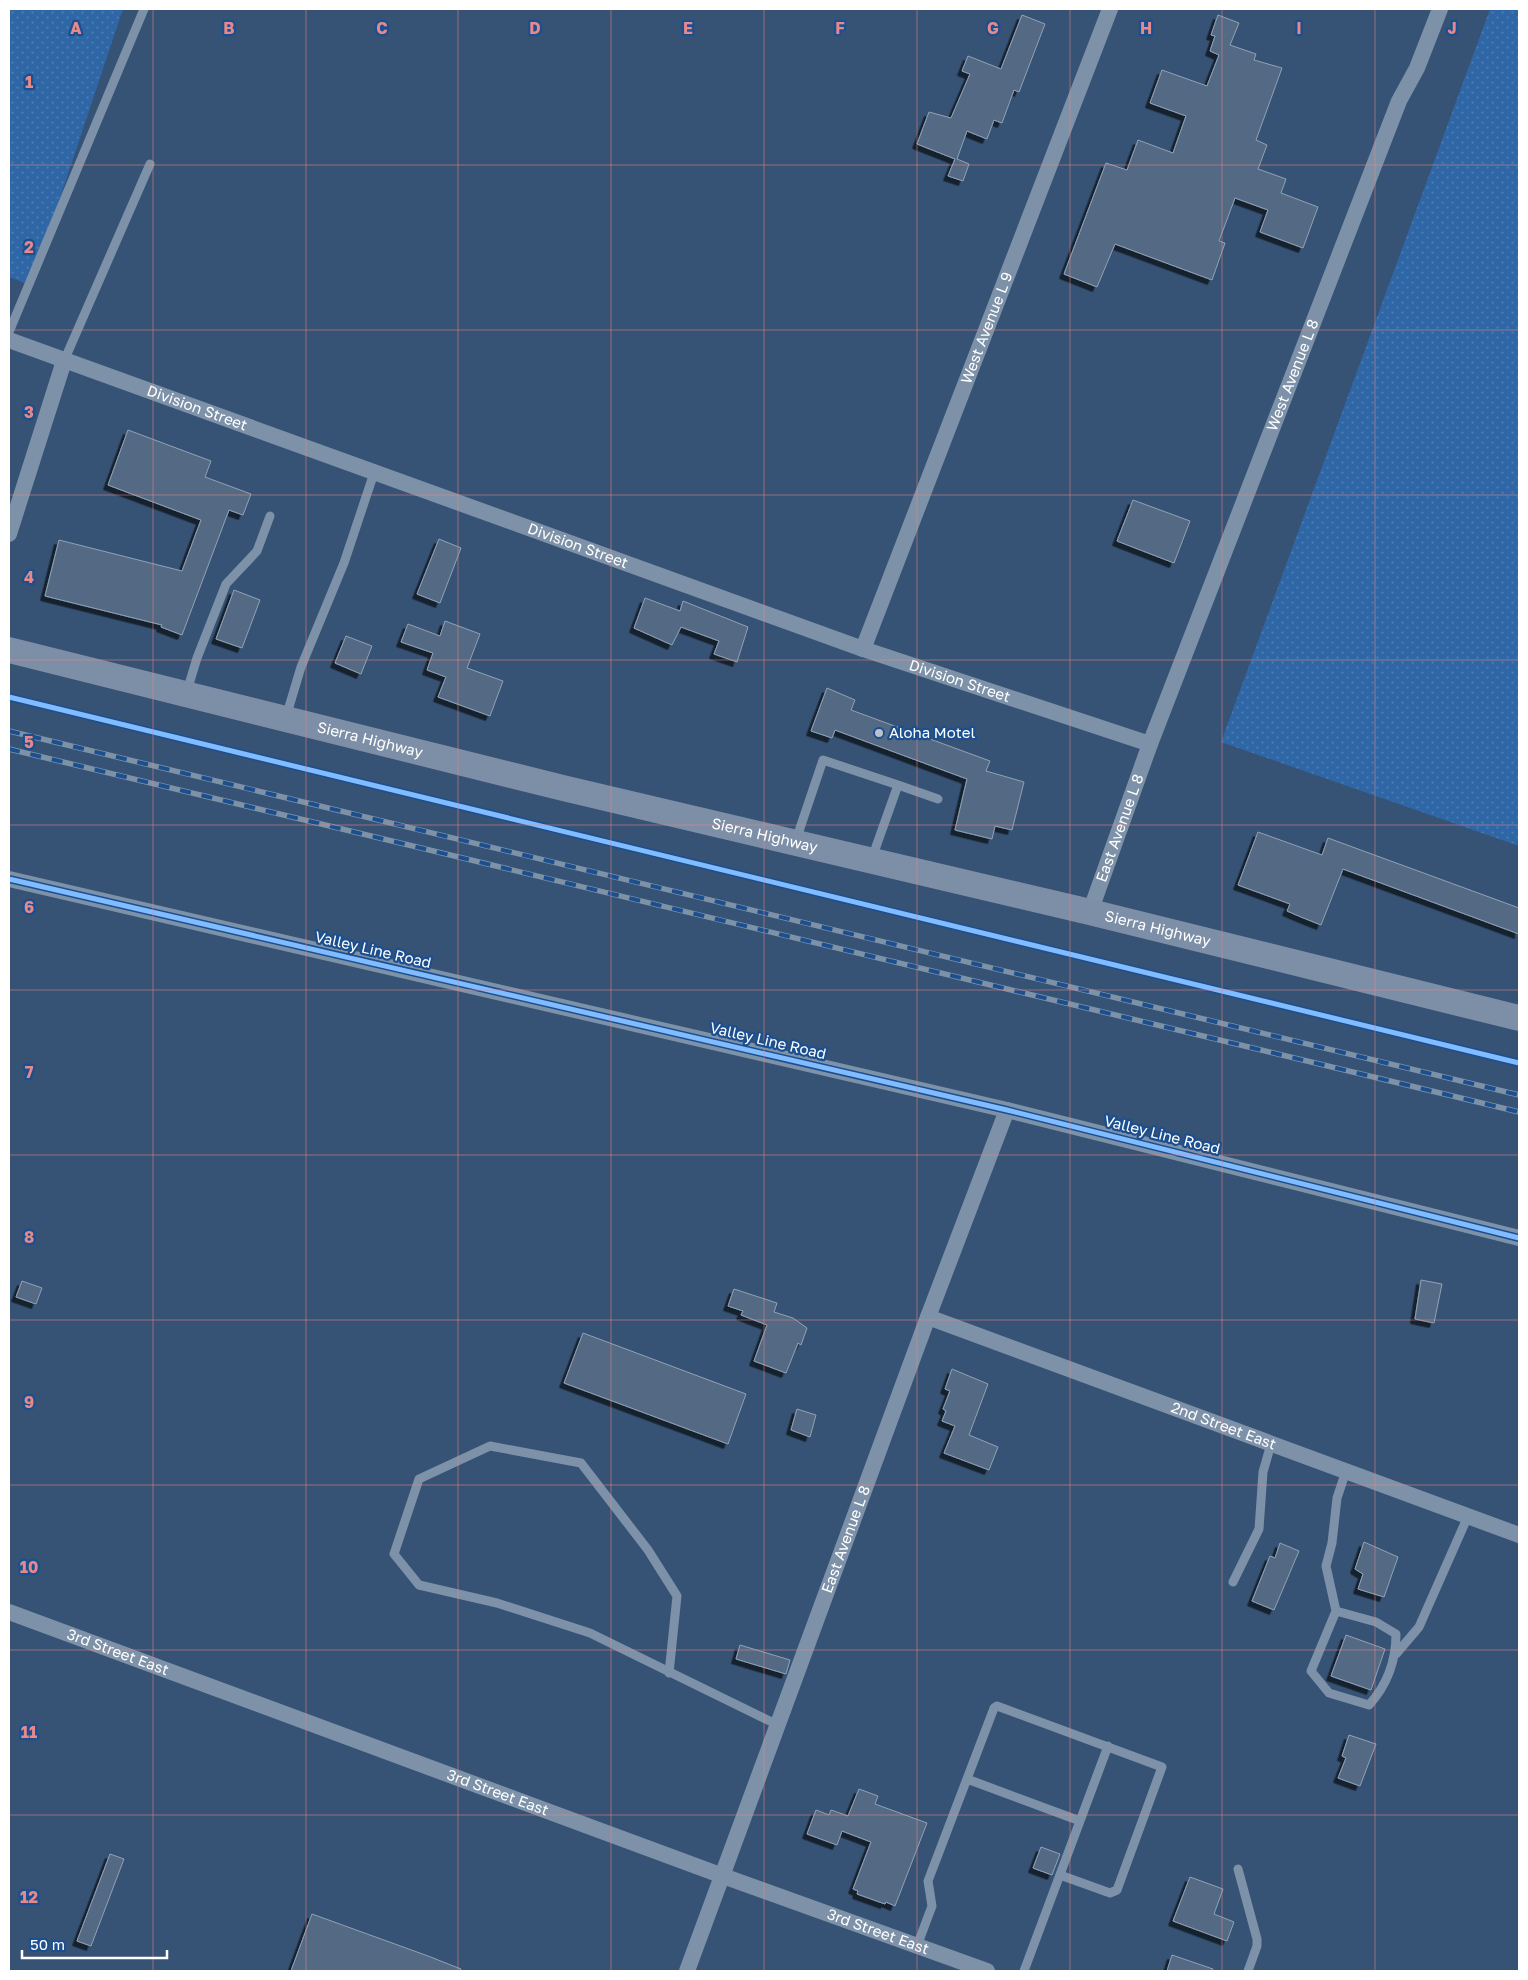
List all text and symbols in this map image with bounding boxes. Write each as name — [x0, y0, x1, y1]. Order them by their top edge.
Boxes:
text: A — [70, 18, 82, 38]
text: B — [223, 18, 235, 38]
text: C — [376, 18, 388, 38]
text: D — [529, 18, 541, 38]
text: E — [683, 18, 693, 38]
text: F — [835, 18, 845, 38]
text: G — [987, 18, 999, 38]
text: H — [1140, 18, 1152, 38]
text: I — [1296, 18, 1302, 38]
text: J — [1447, 18, 1457, 38]
text: 1 — [25, 72, 33, 92]
text: 2 — [24, 237, 34, 257]
street label: West Avenue L 9 — [956, 269, 1016, 386]
street label: West Avenue L 8 — [1262, 316, 1322, 433]
street label: Division Street — [145, 381, 250, 434]
text: 3 — [24, 402, 34, 422]
street label: Division Street — [526, 519, 631, 571]
text: 4 — [24, 567, 34, 587]
street label: Division Street — [907, 655, 1013, 705]
street label: Sierra Highway — [315, 717, 426, 761]
place label: Aloha Motel — [889, 723, 975, 741]
marker: Aloha Motel — [873, 727, 885, 739]
text: 5 — [24, 732, 34, 752]
street label: East Avenue L 8 — [1091, 771, 1147, 884]
street label: Sierra Highway — [710, 813, 820, 856]
text: 6 — [24, 897, 34, 917]
street label: Sierra Highway — [1103, 906, 1213, 950]
street label: Valley Line Road — [313, 927, 433, 971]
street label: Valley Line Road — [708, 1018, 828, 1062]
text: 7 — [25, 1062, 34, 1082]
street label: Valley Line Road — [1103, 1111, 1222, 1157]
text: 8 — [24, 1227, 34, 1247]
text: 9 — [24, 1392, 34, 1412]
street label: 2nd Street East — [1169, 1397, 1279, 1453]
street label: East Avenue L 8 — [817, 1483, 873, 1595]
text: 10 — [20, 1557, 38, 1577]
street label: 3rd Street East — [65, 1624, 172, 1678]
text: 11 — [21, 1722, 37, 1742]
street label: 3rd Street East — [445, 1765, 551, 1819]
text: 12 — [20, 1887, 38, 1907]
street label: 3rd Street East — [825, 1904, 932, 1957]
scale bar — [22, 1928, 168, 1960]
text: 50 m — [30, 1935, 65, 1953]

